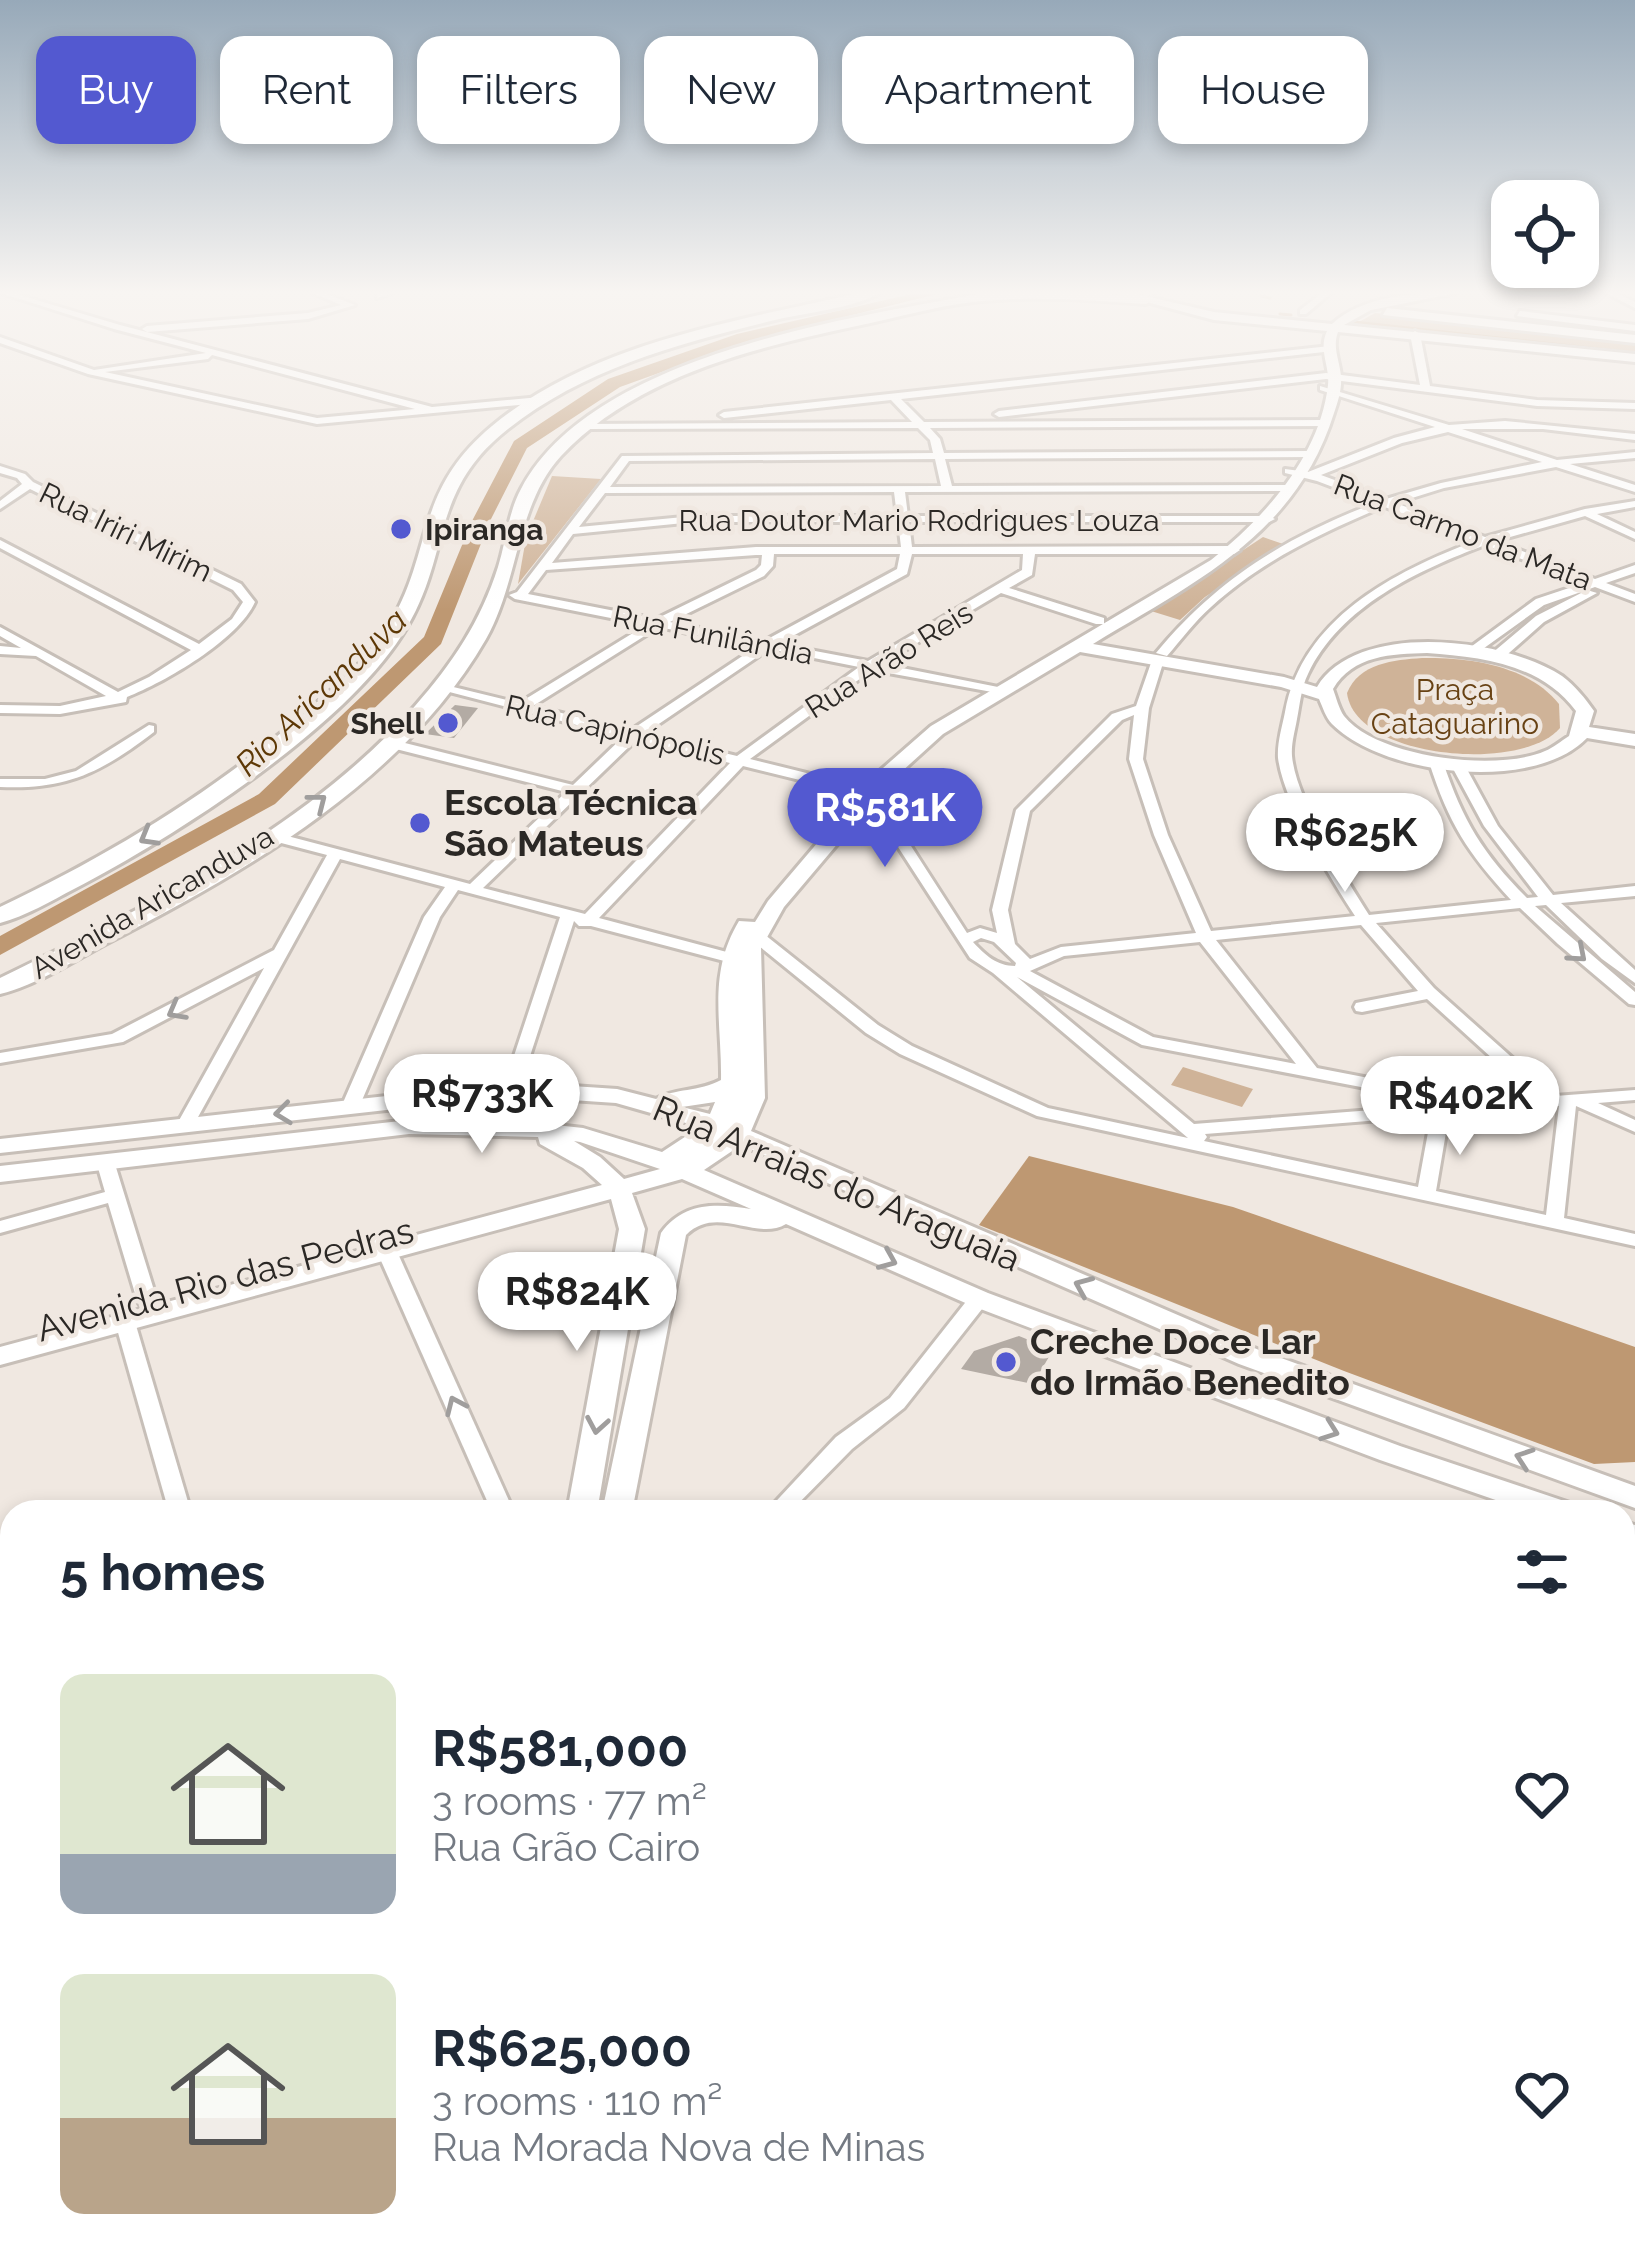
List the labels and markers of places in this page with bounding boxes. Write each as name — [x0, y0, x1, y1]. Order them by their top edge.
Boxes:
place label: Ipiranga — [425, 512, 543, 547]
marker: Ipiranga — [388, 516, 414, 542]
place label: Shell — [351, 706, 424, 741]
marker: Shell — [435, 710, 461, 736]
pin: R$581K — [787, 768, 983, 870]
place label: Escola Técnica São Mateus — [444, 781, 697, 864]
pin: R$625K — [1247, 793, 1443, 895]
marker: Escola Técnica São Mateus — [407, 810, 433, 836]
pin: R$733K — [384, 1054, 580, 1156]
pin: R$402K — [1362, 1056, 1558, 1158]
pin: R$824K — [479, 1252, 675, 1354]
place label: Creche Doce Lar do Irmão Benedito — [1030, 1320, 1350, 1403]
marker: Creche Doce Lar do Irmão Benedito — [993, 1349, 1019, 1375]

